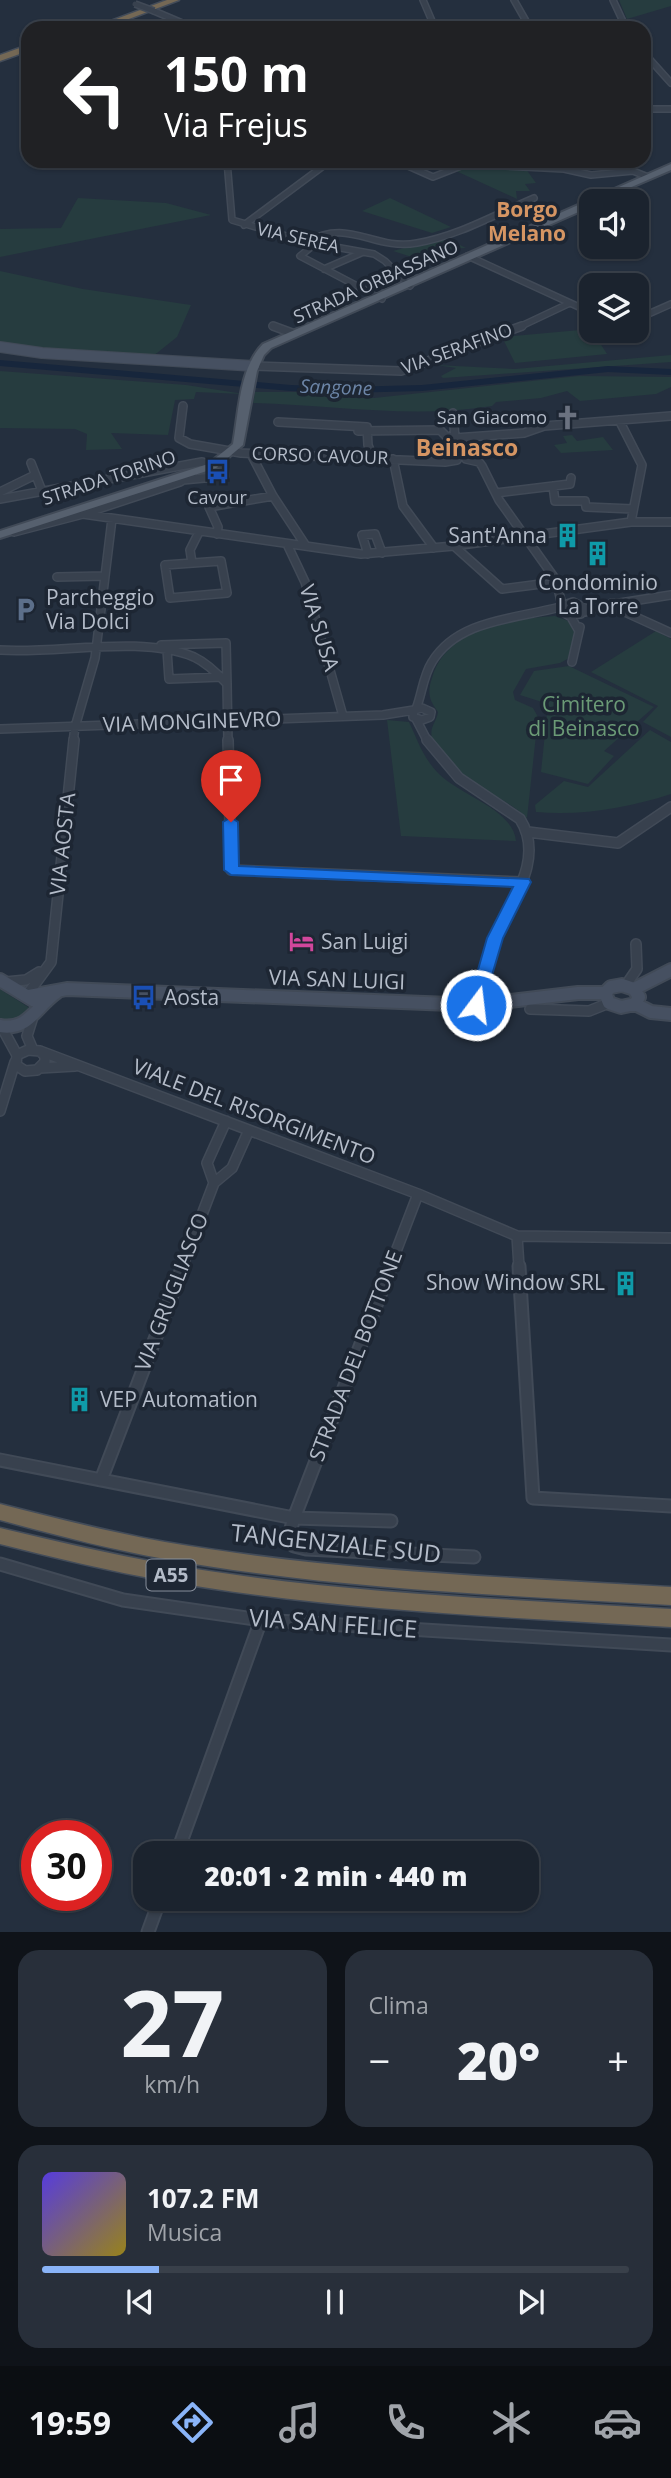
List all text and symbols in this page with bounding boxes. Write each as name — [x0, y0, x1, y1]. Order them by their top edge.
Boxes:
text: 150 m — [164, 40, 309, 106]
icon: left — [49, 49, 140, 140]
text: Via Frejus — [164, 103, 308, 146]
map controls — [579, 189, 649, 343]
button: sound — [579, 189, 649, 259]
district label: Borgo Melano — [488, 195, 566, 247]
street label: VIA SEREA — [255, 216, 343, 258]
street label: STRADA ORBASSANO — [289, 234, 462, 328]
button: layers — [579, 273, 649, 343]
street label: VIA SERAFINO — [398, 317, 515, 379]
water label: Sangone — [299, 373, 373, 401]
church icon: San Giacomo — [553, 404, 581, 432]
place label: San Giacomo — [437, 405, 547, 429]
district label: Beinasco — [416, 431, 518, 463]
street label: CORSO CAVOUR — [251, 441, 389, 469]
street label: STRADA TORINO — [39, 444, 178, 510]
bus stop icon: Cavour — [203, 457, 231, 485]
place label: Cavour — [187, 485, 247, 509]
place label: Sant'Anna — [448, 521, 547, 549]
building icon: Sant'Anna — [553, 522, 581, 550]
building icon: Condominio La Torre — [584, 540, 612, 568]
place label: Condominio La Torre — [538, 568, 658, 620]
street label: VIA SUSA — [294, 581, 347, 675]
place label: Parcheggio Via Dolci — [46, 583, 154, 635]
parking icon: Parcheggio Via Dolci — [12, 596, 40, 624]
park label: Cimitero di Beinasco — [528, 690, 640, 742]
street label: VIA MONGINEVRO — [102, 704, 282, 738]
pin — [201, 750, 261, 822]
icon: arrive — [212, 761, 250, 799]
street label: VIA AOSTA — [43, 790, 81, 897]
place label: San Luigi — [321, 927, 408, 955]
hotel icon: San Luigi — [287, 928, 315, 956]
street label: VIA SAN LUIGI — [268, 963, 406, 995]
position arrow — [439, 968, 513, 1042]
place label: Aosta — [164, 983, 219, 1011]
bus stop icon: Aosta — [130, 984, 158, 1012]
street label: VIALE DEL RISORGIMENTO — [129, 1052, 380, 1170]
street label: VIA GRUGLIASCO — [128, 1209, 214, 1375]
street label: STRADA DEL BOTTONE — [302, 1246, 408, 1465]
place label: Show Window SRL — [426, 1268, 605, 1296]
building icon: Show Window SRL — [611, 1269, 639, 1297]
place label: VEP Automation — [100, 1385, 258, 1413]
building icon: VEP Automation — [66, 1386, 94, 1414]
street label: TANGENZIALE SUD — [229, 1515, 443, 1570]
road number: A55 — [146, 1560, 196, 1590]
street label: VIA SAN FELICE — [248, 1600, 418, 1645]
speed limit sign: 30 — [21, 1820, 112, 1911]
text: 20:01 · 2 min · 440 m — [205, 1858, 467, 1894]
text: 27 — [120, 1960, 224, 2084]
text: Clima — [369, 1989, 429, 2021]
text: 20° — [457, 2024, 540, 2095]
text: − — [369, 2034, 390, 2086]
text: + — [607, 2034, 629, 2086]
text: km/h — [144, 2068, 200, 2100]
text: 107.2 FM — [147, 2180, 259, 2216]
text: Musica — [147, 2216, 222, 2248]
icon: previous — [121, 2283, 159, 2321]
icon: pause — [316, 2283, 354, 2321]
icon: next — [512, 2283, 550, 2321]
icon: directions — [168, 2398, 217, 2447]
icon: music — [275, 2398, 324, 2447]
icon: phone — [381, 2398, 430, 2447]
icon: climate — [487, 2398, 536, 2447]
icon: car — [593, 2398, 642, 2447]
text: 19:59 — [29, 2401, 111, 2444]

